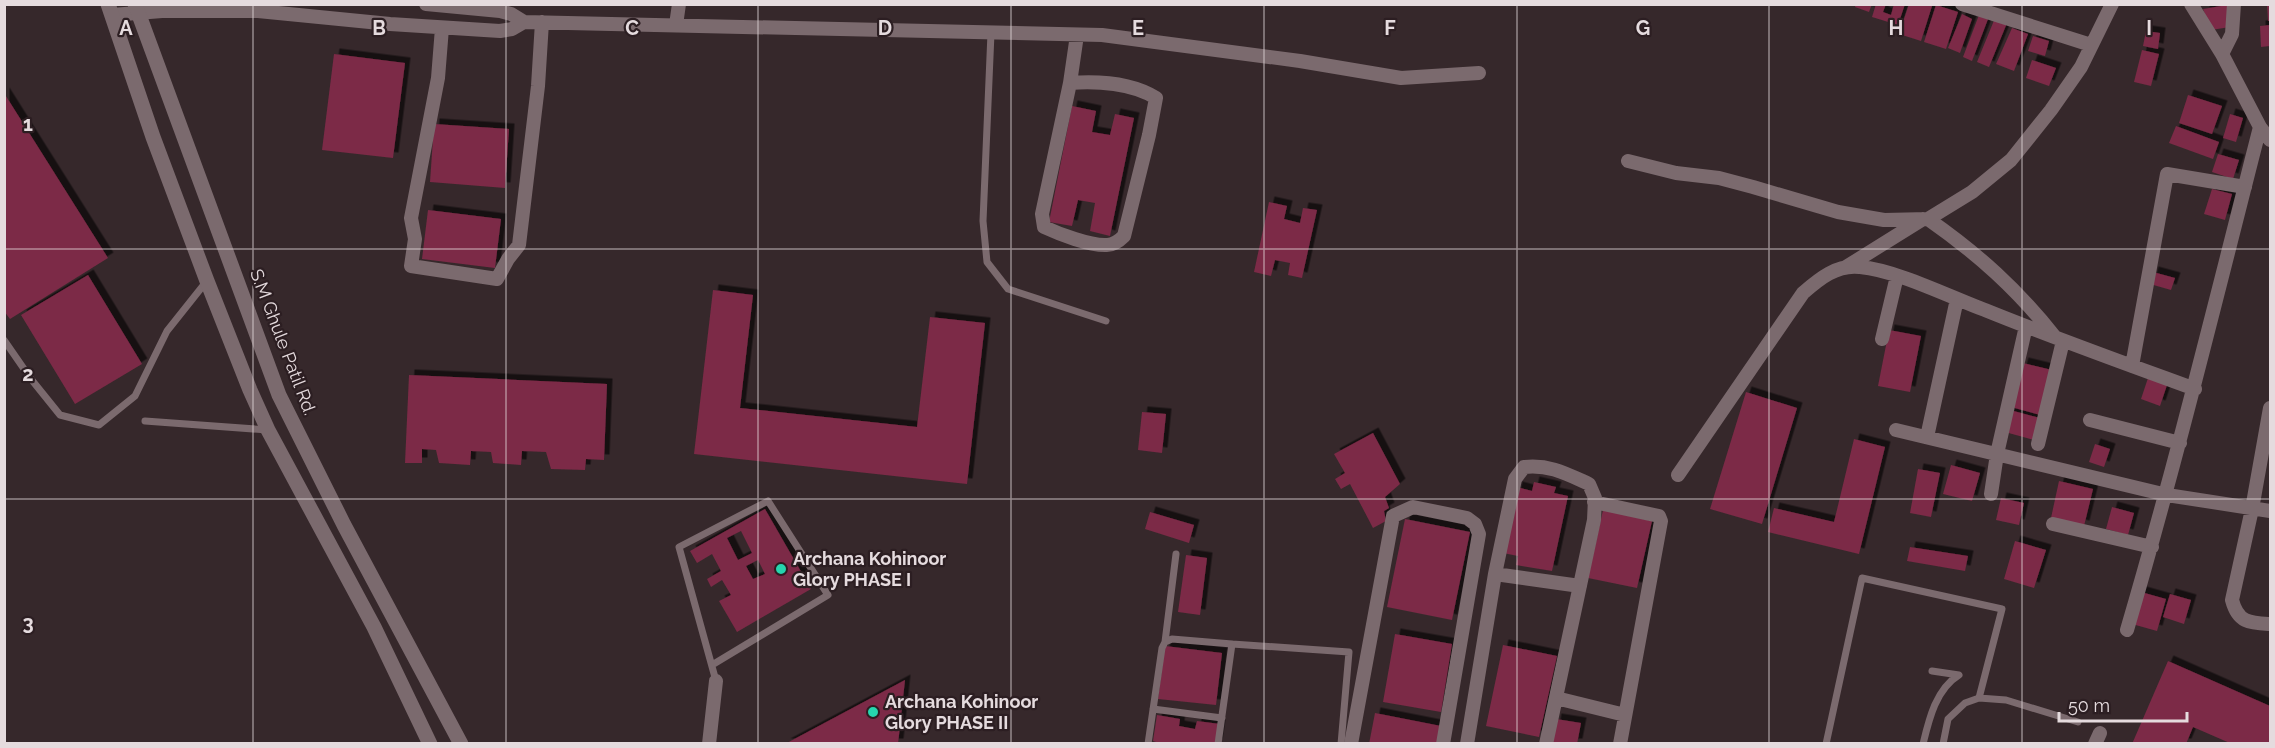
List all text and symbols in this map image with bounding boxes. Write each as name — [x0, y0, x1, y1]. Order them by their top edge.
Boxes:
text: A — [119, 16, 133, 40]
text: B — [372, 16, 386, 40]
text: C — [625, 16, 639, 40]
text: D — [878, 16, 892, 40]
text: E — [1132, 16, 1144, 40]
text: F — [1384, 16, 1396, 40]
text: G — [1636, 16, 1650, 40]
text: H — [1889, 16, 1903, 40]
text: I — [2146, 16, 2152, 40]
text: 1 — [23, 112, 33, 136]
street label: S.M Ghule Patil Rd. — [246, 266, 321, 418]
text: 2 — [22, 362, 34, 386]
place label: Archana Kohinoor Glory PHASE I — [793, 548, 946, 590]
marker: Archana Kohinoor Glory PHASE I — [774, 562, 788, 576]
text: 3 — [22, 611, 34, 635]
scale bar — [2059, 685, 2186, 723]
place label: Archana Kohinoor Glory PHASE II — [885, 691, 1038, 733]
text: 50 m — [2068, 695, 2110, 716]
marker: Archana Kohinoor Glory PHASE II — [866, 705, 880, 719]

